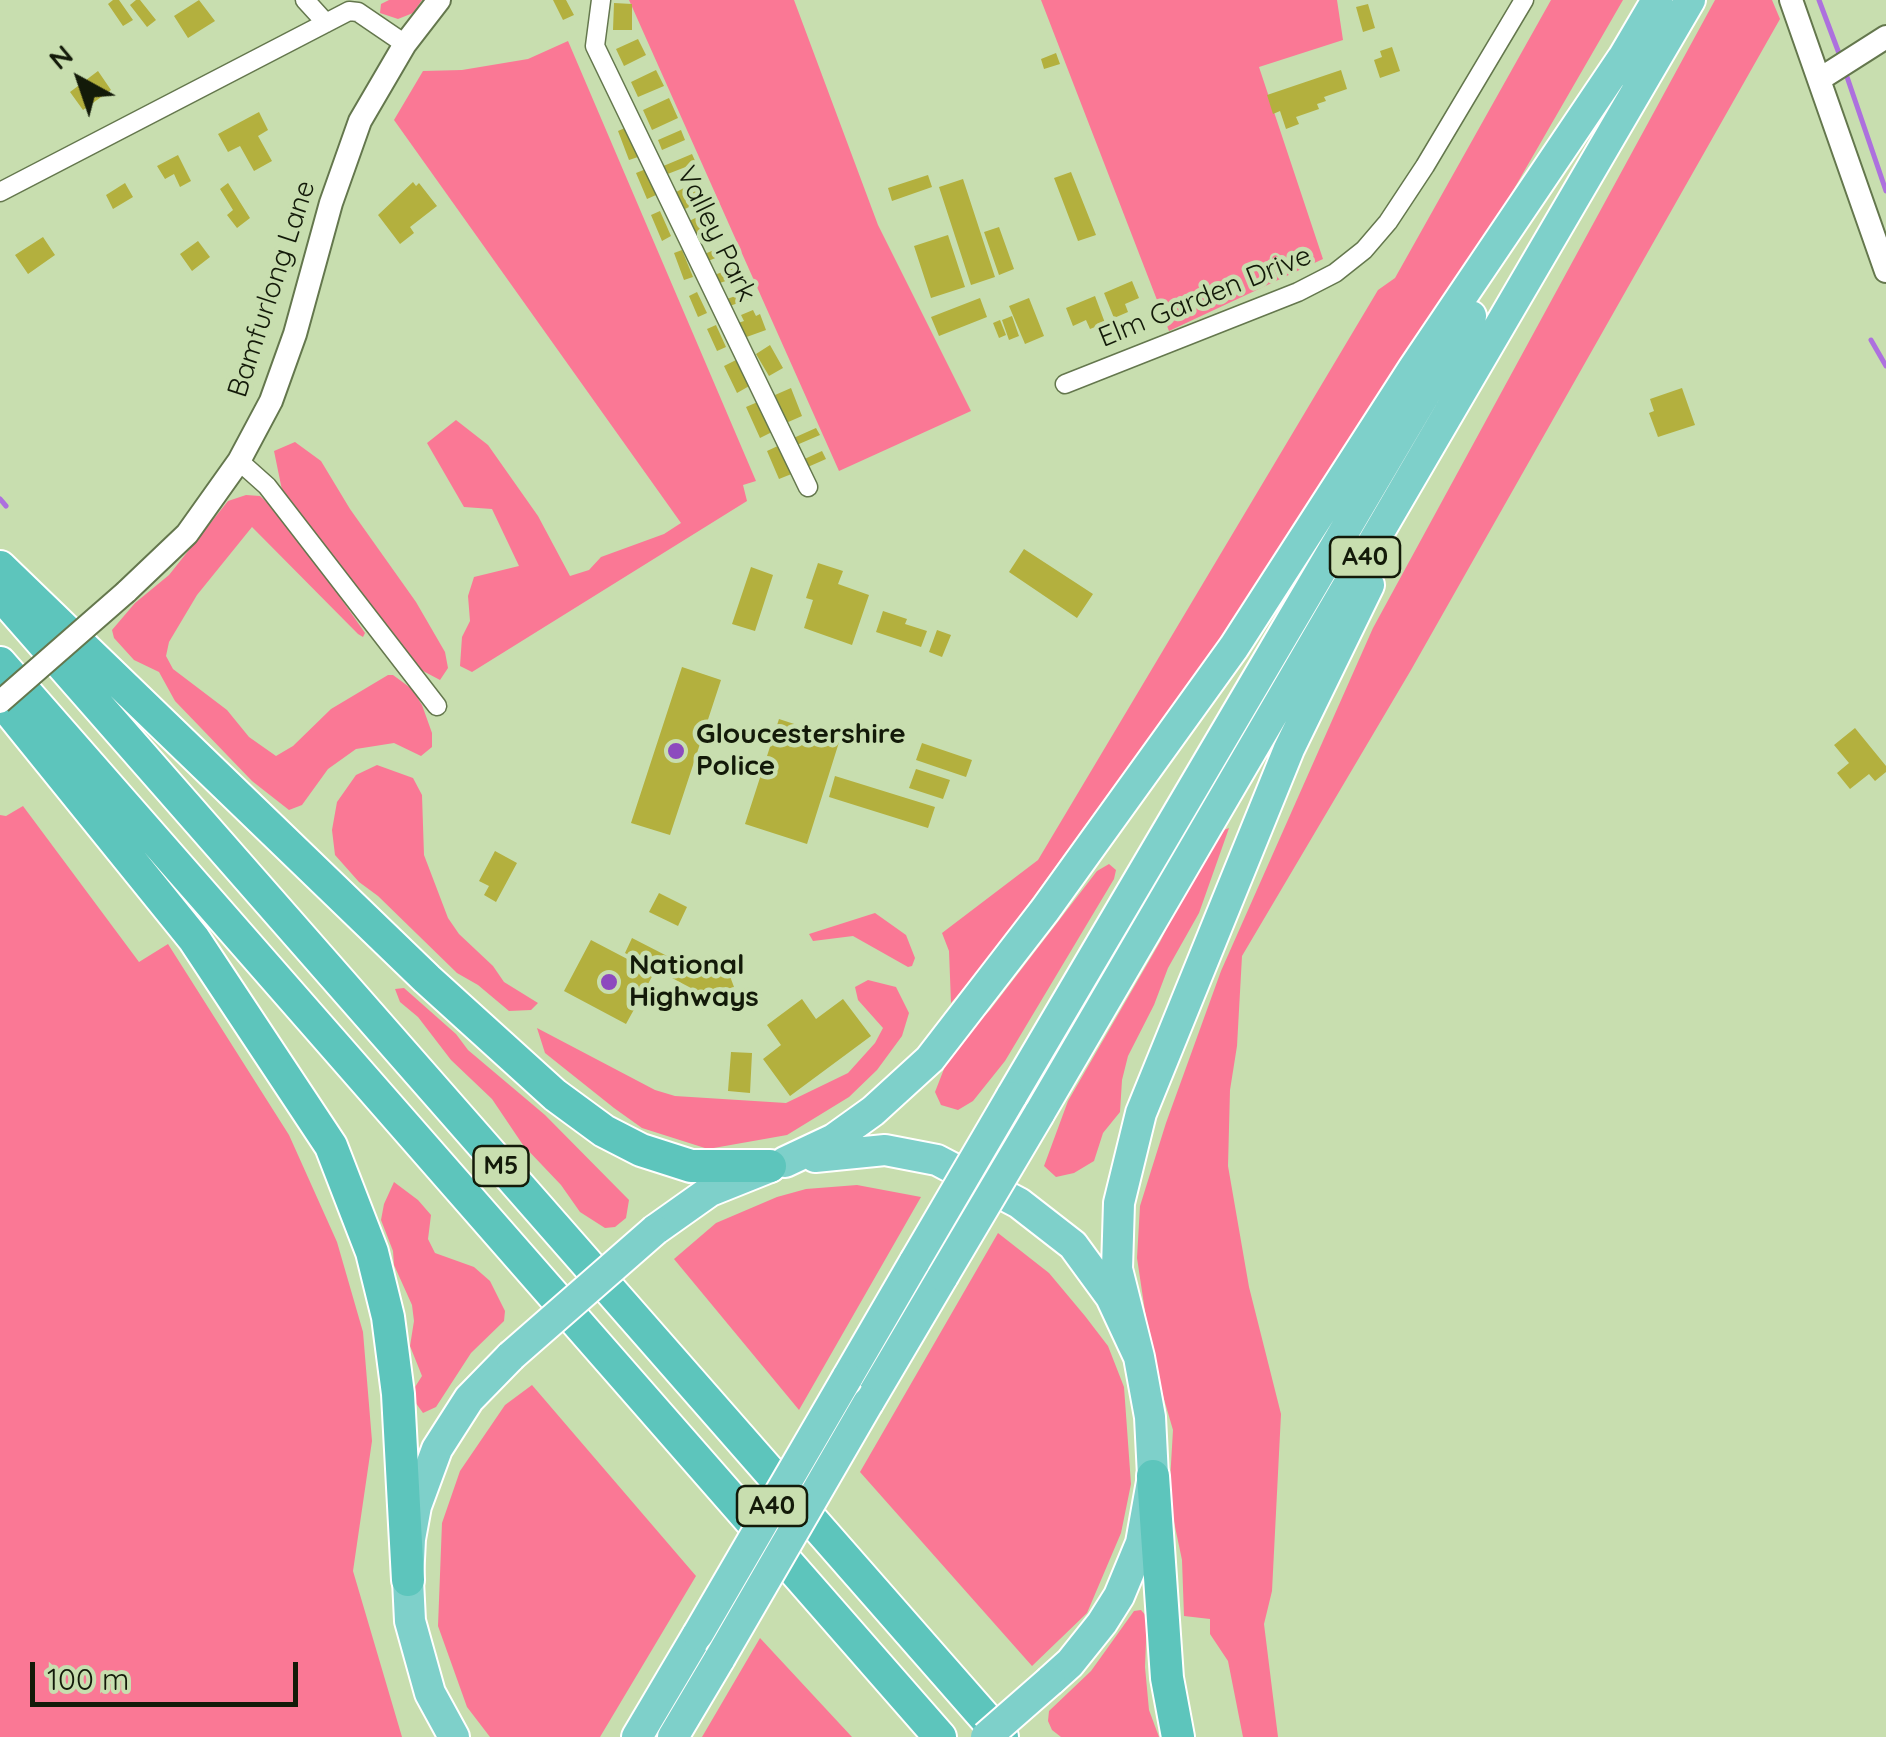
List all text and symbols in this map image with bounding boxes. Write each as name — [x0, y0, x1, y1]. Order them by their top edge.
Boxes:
north arrow — [30, 30, 130, 130]
text: N — [41, 37, 80, 77]
street label: Valley Park — [669, 161, 763, 307]
street label: Bamfurlong Lane — [221, 176, 323, 402]
street label: Elm Garden Drive — [1094, 239, 1316, 355]
road number: A40 — [1330, 537, 1400, 577]
place label: Gloucestershire Police — [696, 718, 906, 784]
marker: Gloucestershire Police — [665, 740, 687, 762]
place label: National Highways — [629, 949, 759, 1015]
marker: National Highways — [598, 971, 620, 993]
road number: M5 — [474, 1146, 528, 1186]
road number: A40 — [737, 1486, 807, 1526]
scale bar — [35, 1642, 302, 1704]
text: 100 m — [47, 1660, 129, 1698]

